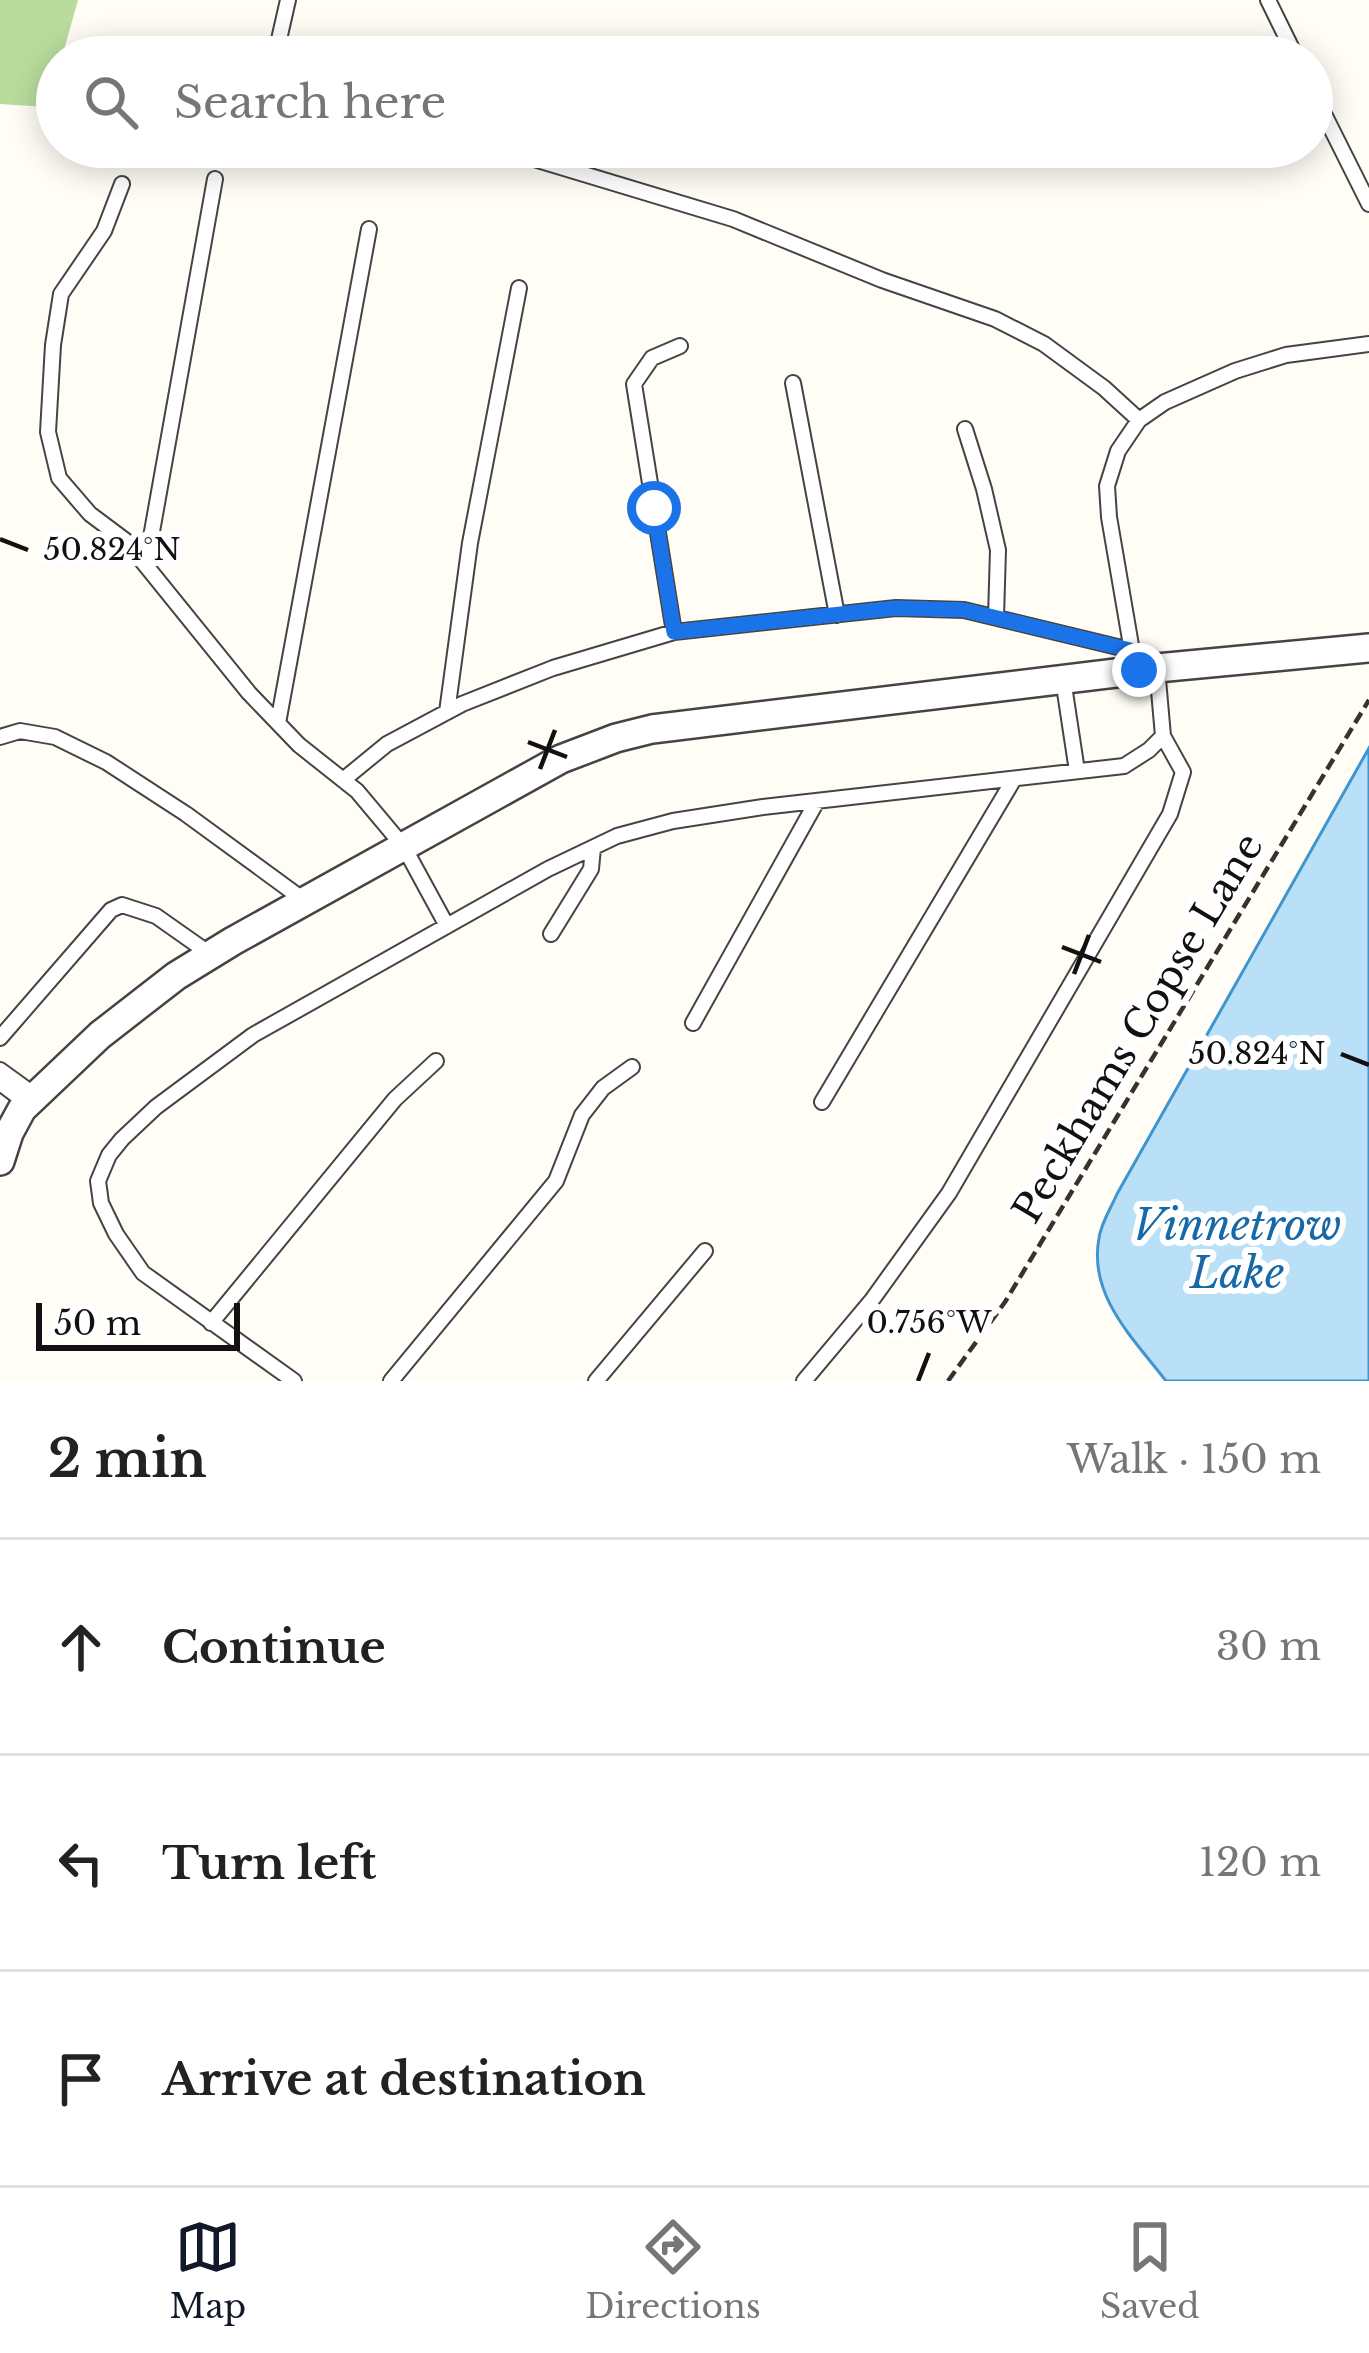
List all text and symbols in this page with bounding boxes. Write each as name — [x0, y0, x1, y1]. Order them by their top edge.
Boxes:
search box — [36, 36, 1333, 168]
icon: search — [78, 69, 144, 135]
text: Search here — [174, 74, 446, 130]
route start — [627, 481, 681, 535]
text: 50.824°N — [44, 531, 180, 568]
route end — [1112, 643, 1166, 697]
street label: Peckhams Copse Lane — [1002, 824, 1274, 1232]
text: 50.824°N — [1189, 1035, 1325, 1072]
water label: Vinnetrow Lake — [1132, 1199, 1342, 1299]
scale bar — [36, 1297, 240, 1350]
text: 50 m — [54, 1303, 141, 1344]
text: 0.756°W — [866, 1304, 992, 1341]
text: 2 min — [48, 1428, 207, 1491]
text: Walk · 150 m — [1067, 1435, 1321, 1484]
icon: ahead — [48, 1614, 114, 1680]
text: Continue — [162, 1619, 386, 1675]
text: 30 m — [1216, 1622, 1321, 1671]
icon: left — [48, 1830, 114, 1896]
text: Turn left — [162, 1835, 376, 1891]
text: 120 m — [1199, 1838, 1321, 1887]
icon: arrive — [48, 2046, 114, 2112]
text: Arrive at destination — [162, 2051, 646, 2107]
tab: Map — [170, 2214, 246, 2327]
tab: Directions — [585, 2214, 761, 2327]
tab: Saved — [1100, 2214, 1199, 2327]

